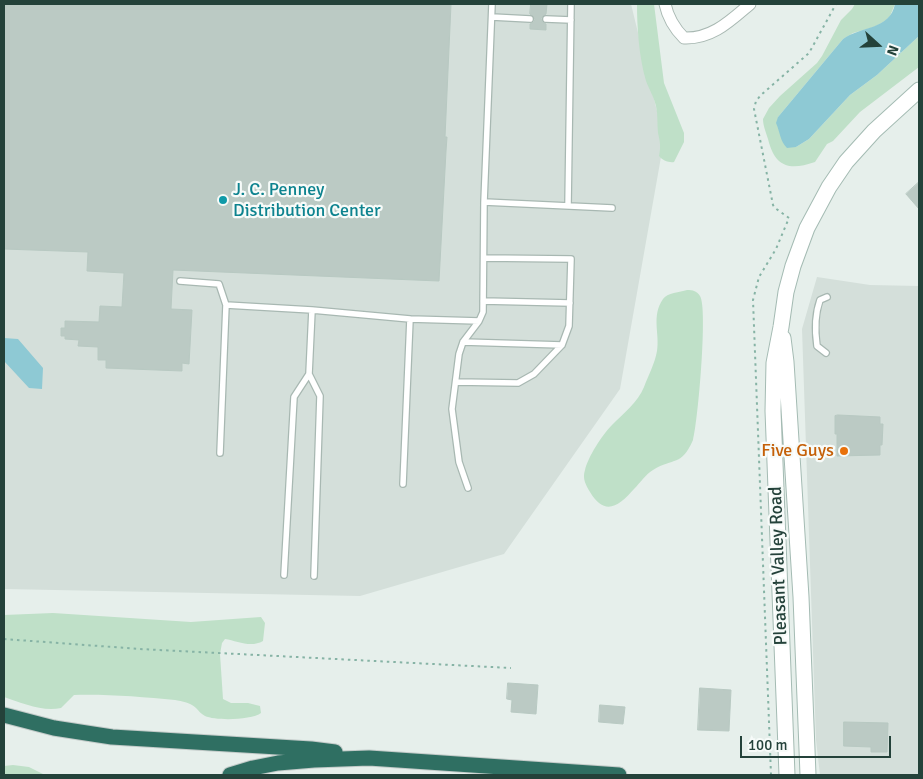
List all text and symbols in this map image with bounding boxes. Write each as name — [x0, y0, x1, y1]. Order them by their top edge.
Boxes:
north arrow — [853, 20, 903, 70]
text: N — [883, 43, 902, 58]
place label: J. C. Penney Distribution Center — [233, 179, 381, 222]
marker: J. C. Penney Distribution Center — [217, 194, 229, 206]
place label: Five Guys — [761, 440, 834, 462]
marker: Five Guys — [838, 445, 850, 457]
street label: Pleasant Valley Road — [765, 486, 793, 646]
scale bar — [743, 726, 894, 758]
text: 100 m — [748, 736, 788, 754]

